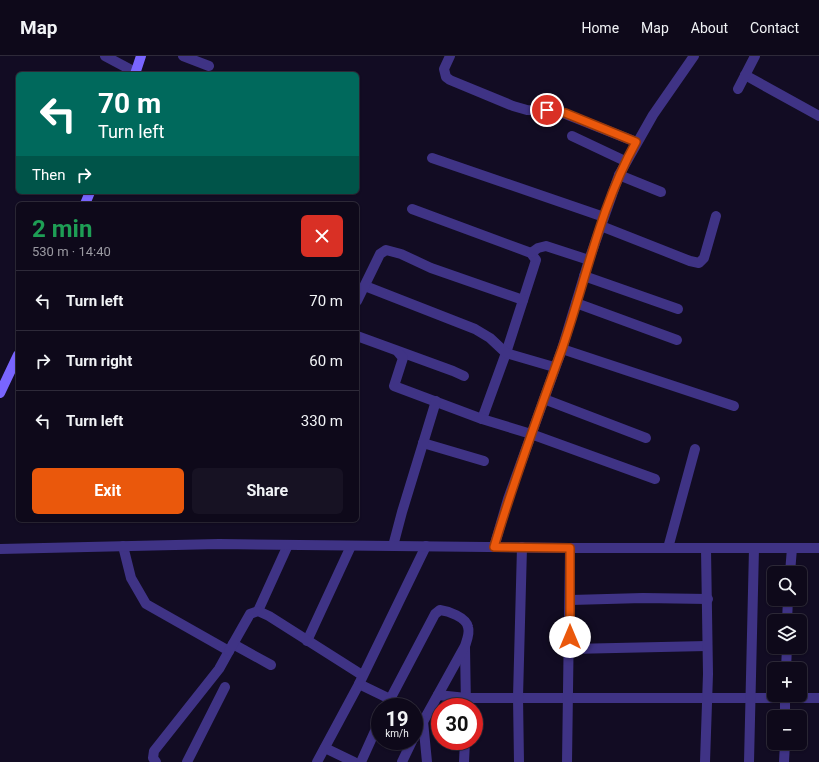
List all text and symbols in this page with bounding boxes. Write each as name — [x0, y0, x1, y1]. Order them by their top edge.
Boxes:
text: Map — [20, 16, 58, 39]
text: Home — [581, 20, 619, 36]
text: Map — [641, 20, 669, 36]
text: About — [691, 20, 728, 36]
text: Contact — [750, 20, 799, 36]
text: 70 m — [98, 87, 161, 120]
icon: left — [32, 88, 84, 140]
pin — [530, 93, 564, 127]
icon: arrive — [536, 99, 558, 121]
text: Turn left — [98, 121, 164, 142]
icon: right — [73, 164, 95, 186]
text: Then — [32, 166, 65, 184]
text: 2 min — [32, 215, 92, 243]
button: close — [301, 215, 343, 257]
text: 530 m · 14:40 — [32, 244, 111, 259]
icon: left — [32, 290, 54, 312]
text: Turn left — [66, 292, 123, 310]
text: 70 m — [309, 292, 343, 310]
icon: right — [32, 350, 54, 372]
text: Turn right — [66, 352, 132, 370]
text: 60 m — [309, 352, 343, 370]
icon: left — [32, 410, 54, 432]
text: Turn left — [66, 412, 123, 430]
text: 330 m — [301, 412, 343, 430]
button: Exit — [32, 468, 184, 514]
button: Share — [192, 468, 343, 514]
map controls — [767, 566, 807, 750]
button: search — [767, 566, 807, 606]
button: layers — [767, 614, 807, 654]
position arrow — [549, 616, 591, 658]
button: + — [767, 662, 807, 702]
speed limit sign: 30 — [431, 698, 483, 750]
text: 19 — [386, 707, 408, 731]
button: − — [767, 710, 807, 750]
text: km/h — [385, 728, 409, 739]

